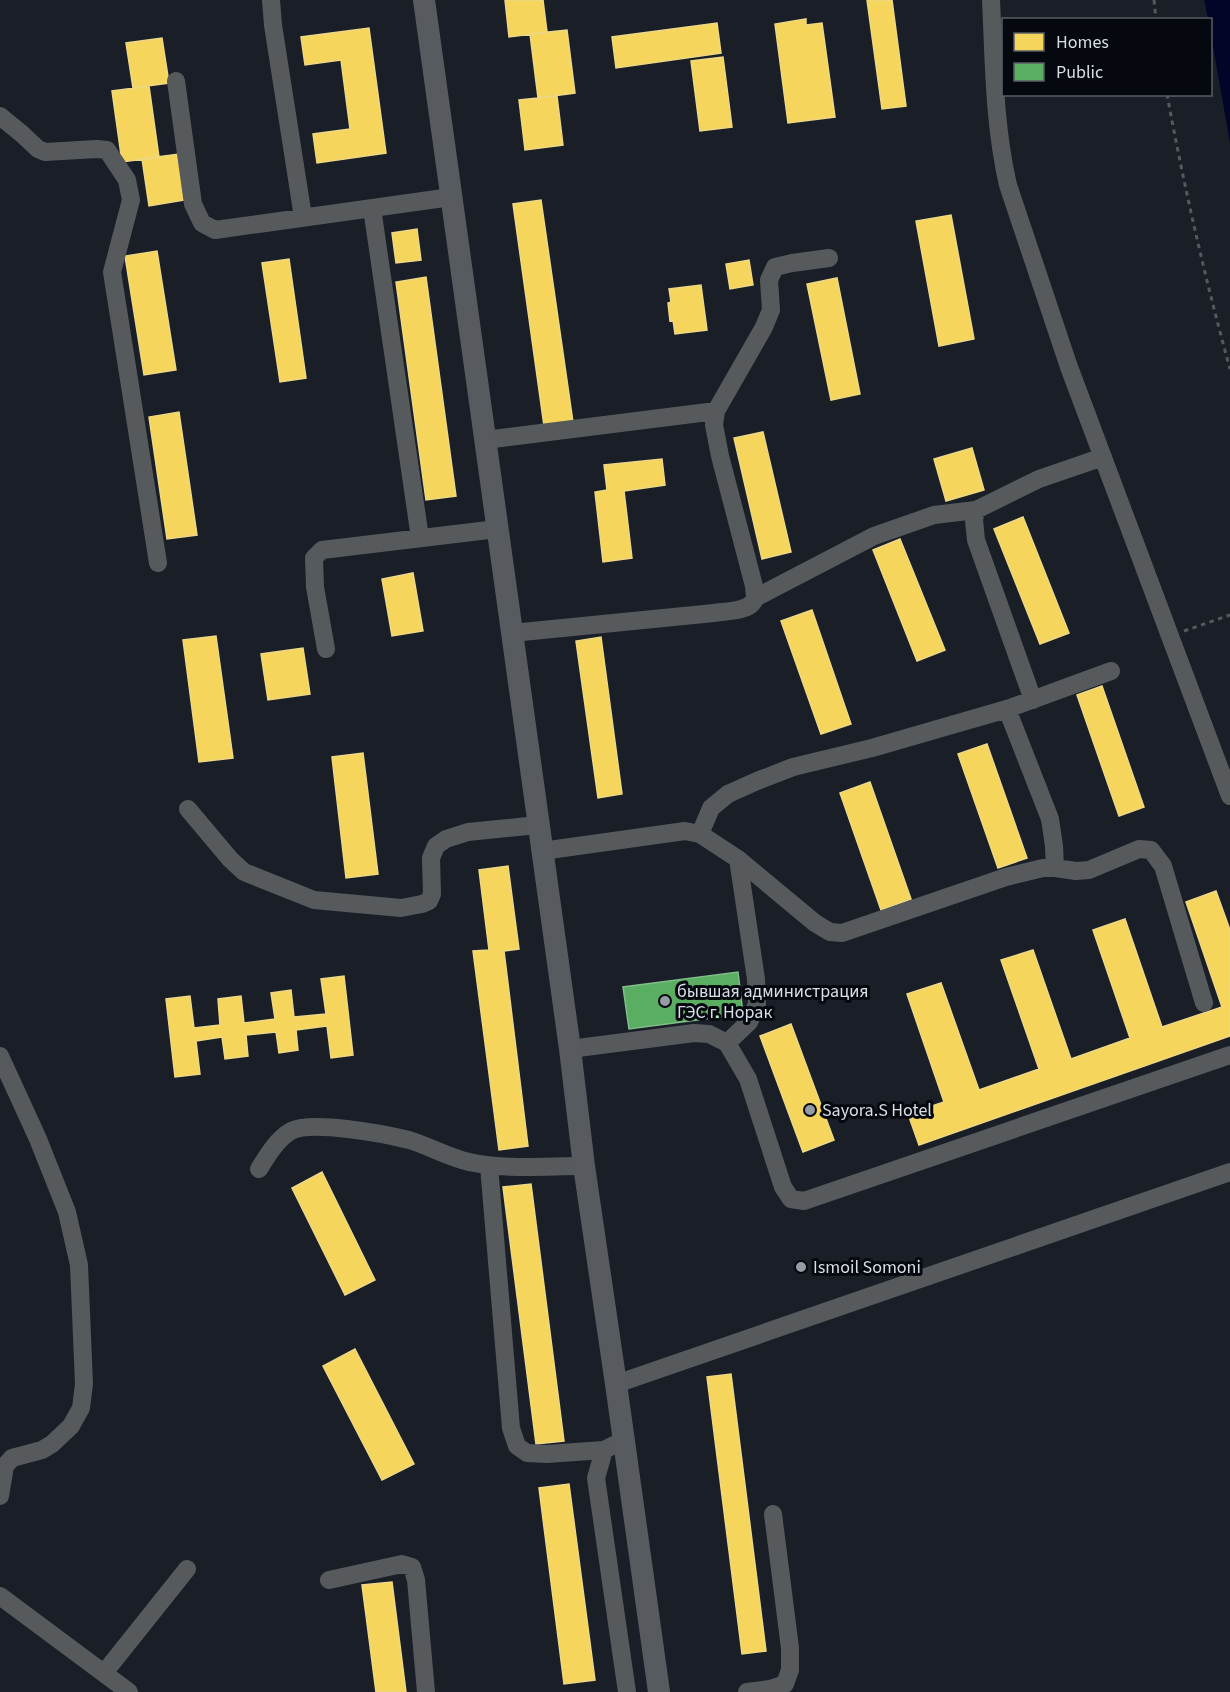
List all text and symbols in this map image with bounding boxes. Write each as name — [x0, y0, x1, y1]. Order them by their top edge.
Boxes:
legend — [1002, 18, 1212, 96]
text: Homes — [1056, 30, 1109, 55]
text: Public — [1056, 60, 1103, 85]
place label: бывшая администрация ГЭС г. Норак — [677, 979, 869, 1025]
marker: бывшая администрация ГЭС г. Норак — [658, 994, 672, 1008]
place label: Sayora.S Hotel — [822, 1098, 932, 1123]
marker: Sayora.S Hotel — [803, 1103, 817, 1117]
place label: Ismoil Somoni — [813, 1255, 921, 1280]
marker: Ismoil Somoni — [794, 1260, 808, 1274]

